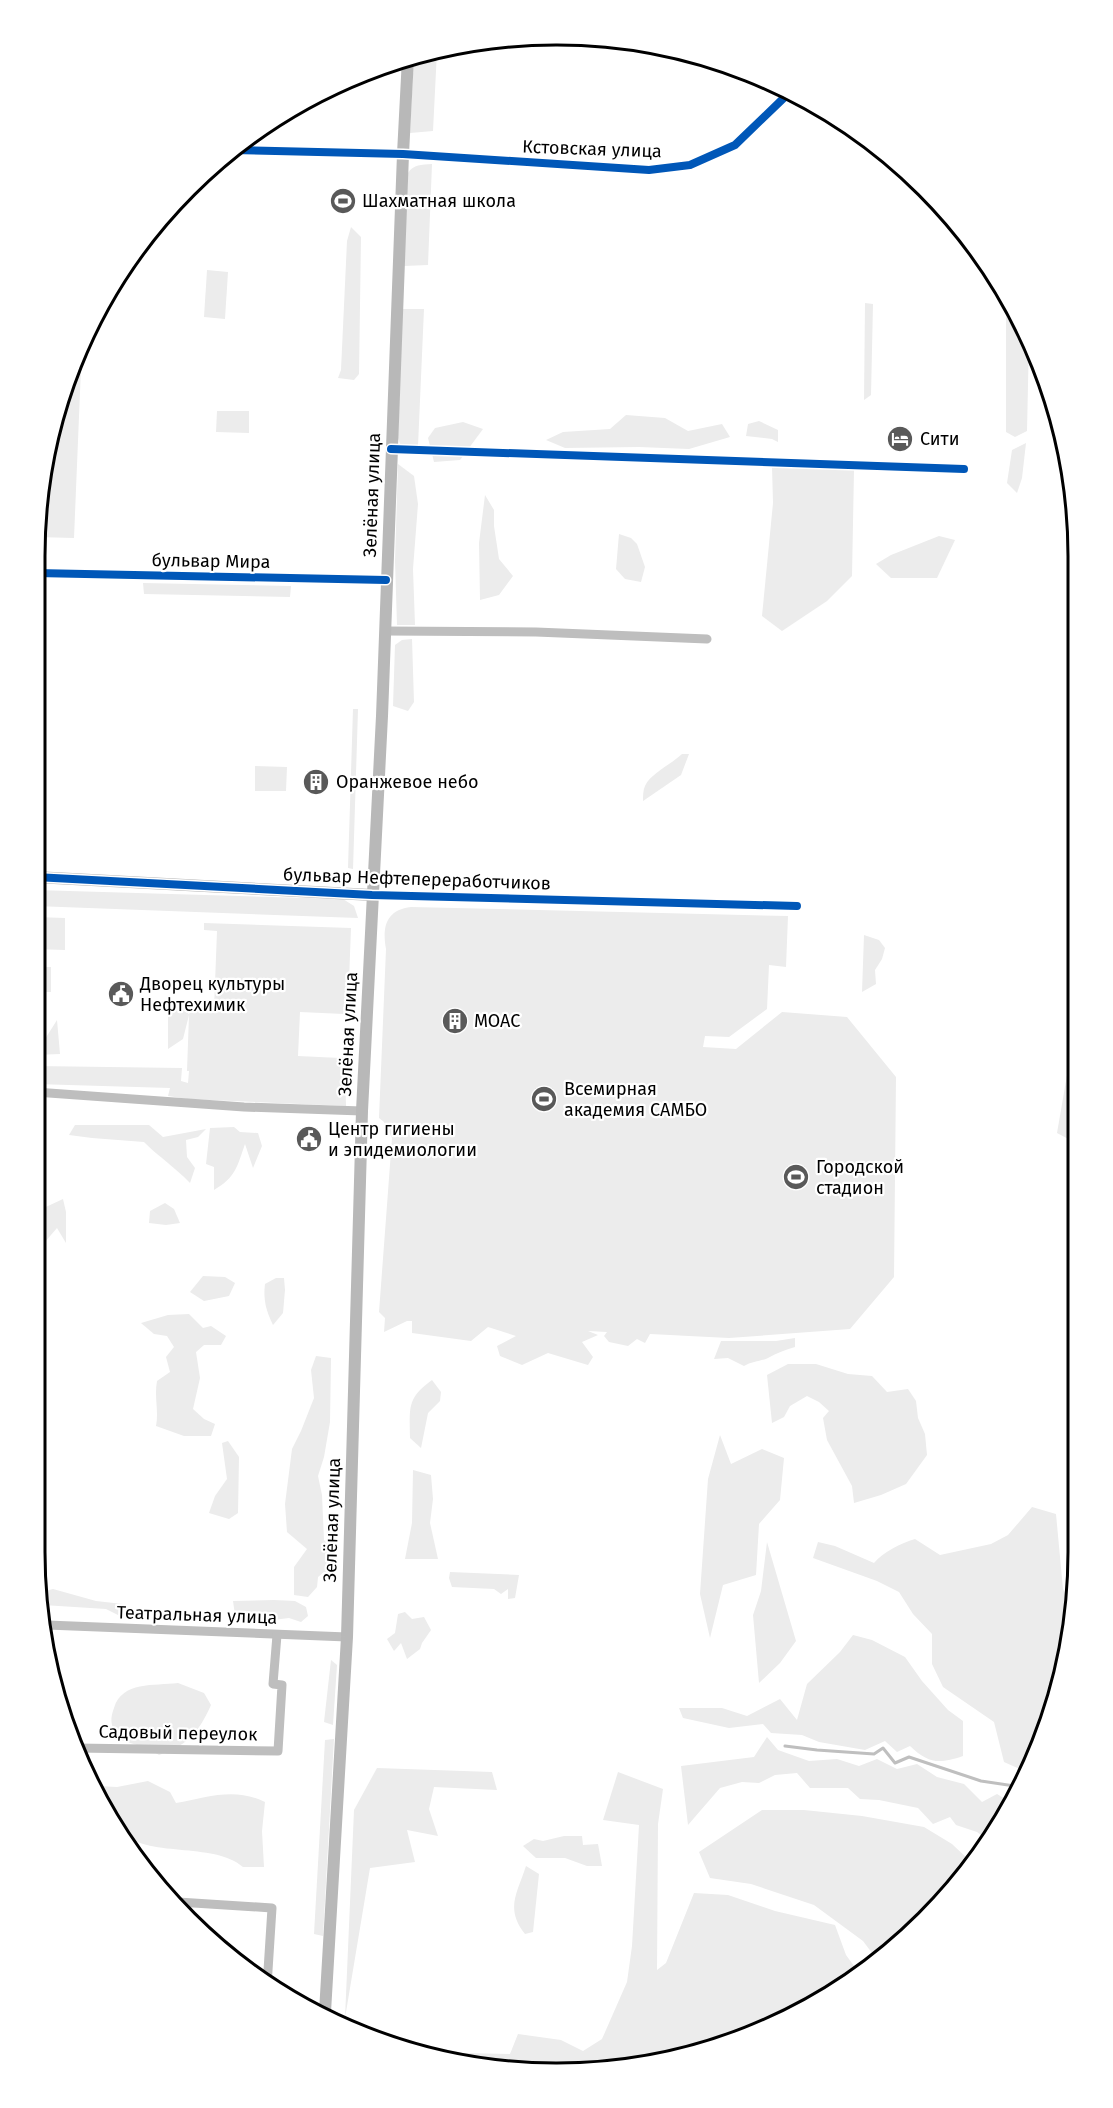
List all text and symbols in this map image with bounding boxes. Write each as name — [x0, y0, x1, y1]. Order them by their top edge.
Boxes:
street label: Кстовская улица — [522, 136, 662, 162]
sports icon: Шахматная школа — [328, 186, 358, 216]
place label: Шахматная школа — [362, 190, 516, 212]
hotel icon: Сити — [885, 424, 915, 454]
place label: Сити — [920, 428, 960, 450]
street label: Зелёная улица — [359, 432, 385, 558]
street label: бульвар Мира — [151, 549, 271, 573]
building icon: Оранжевое небо — [301, 767, 331, 797]
place label: Оранжевое небо — [336, 771, 479, 793]
street label: бульвар Нефтепереработчиков — [283, 863, 551, 895]
street label: Зелёная улица — [334, 971, 362, 1097]
place label: Дворец культуры Нефтехимик — [139, 973, 285, 1016]
public building icon: Дворец культуры Нефтехимик — [106, 979, 136, 1009]
building icon: МОАС — [440, 1006, 470, 1036]
place label: МОАС — [474, 1010, 520, 1032]
place label: Всемирная академия САМБО — [564, 1078, 707, 1121]
sports icon: Всемирная академия САМБО — [529, 1084, 559, 1114]
place label: Центр гигиены и эпидемиологии — [328, 1118, 477, 1161]
public building icon: Центр гигиены и эпидемиологии — [294, 1124, 324, 1154]
place label: Городской стадион — [816, 1156, 904, 1199]
sports icon: Городской стадион — [781, 1162, 811, 1192]
street label: Зелёная улица — [319, 1457, 345, 1583]
street label: Театральная улица — [116, 1601, 278, 1629]
street label: Садовый переулок — [98, 1721, 258, 1745]

